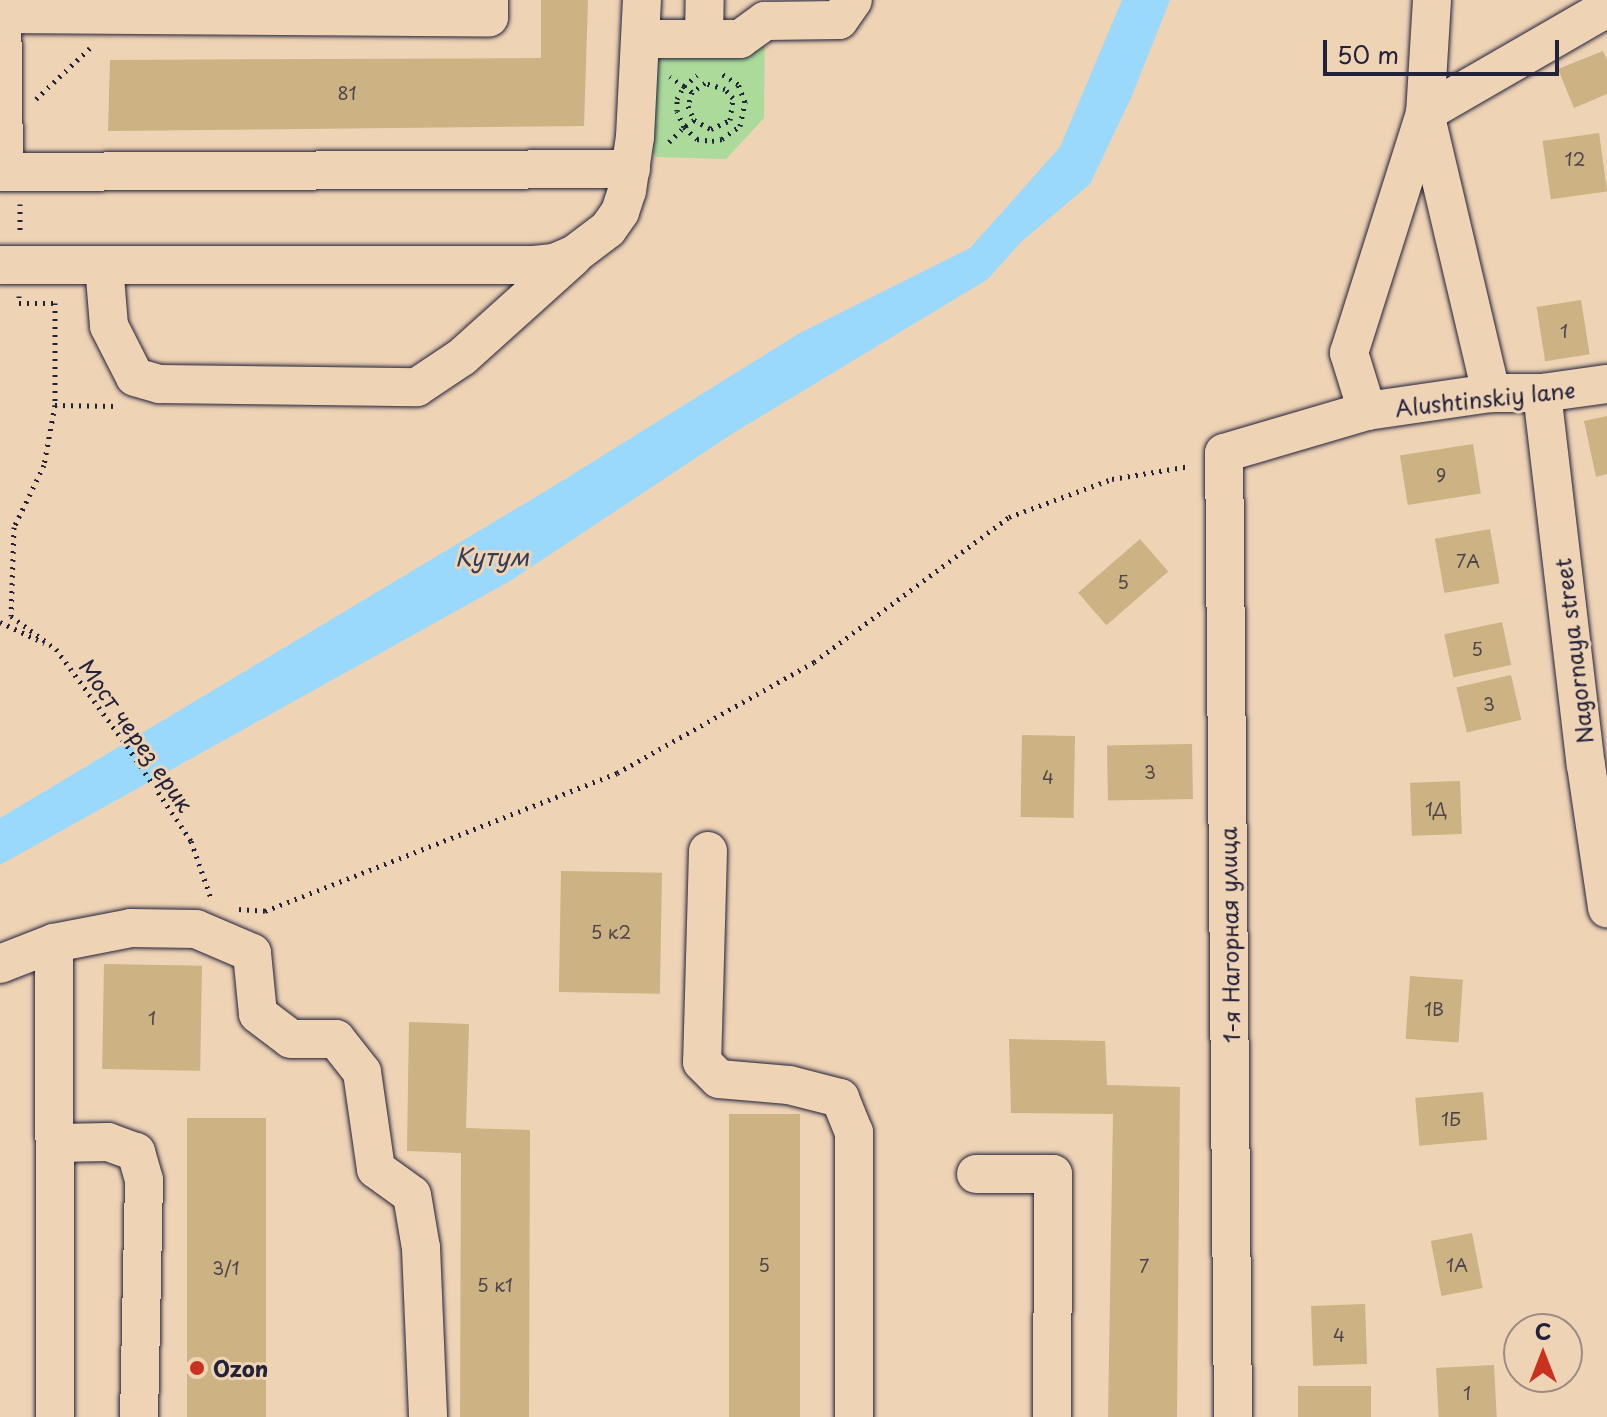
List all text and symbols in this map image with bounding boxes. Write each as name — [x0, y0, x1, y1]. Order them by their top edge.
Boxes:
scale bar — [1327, 24, 1563, 74]
text: 50 m — [1337, 36, 1399, 72]
house number: 81 — [337, 82, 357, 104]
house number: 12 — [1565, 148, 1585, 170]
house number: 1 — [1560, 320, 1568, 342]
street label: Alushtinskiy lane — [1394, 375, 1576, 421]
house number: 9 — [1436, 464, 1446, 486]
water label: Кутум — [455, 543, 529, 571]
house number: 7А — [1456, 550, 1480, 572]
street label: Nagornaya street — [1548, 556, 1598, 746]
house number: 5 — [1117, 571, 1129, 593]
house number: 5 — [1471, 638, 1483, 660]
street label: Мост через ерик — [74, 653, 200, 817]
house number: 3 — [1483, 693, 1495, 715]
house number: 3 — [1144, 761, 1156, 783]
house number: 4 — [1042, 766, 1054, 788]
house number: 1Д — [1425, 798, 1447, 820]
street label: 1-я Нагорная улица — [1214, 826, 1244, 1044]
house number: 5 к2 — [591, 921, 631, 943]
house number: 1В — [1424, 998, 1444, 1020]
house number: 1 — [148, 1007, 156, 1029]
house number: 1Б — [1441, 1108, 1461, 1130]
house number: 5 — [758, 1254, 770, 1276]
house number: 1А — [1446, 1254, 1468, 1276]
house number: 7 — [1139, 1255, 1149, 1277]
house number: 3/1 — [212, 1257, 240, 1279]
house number: 5 к1 — [477, 1274, 513, 1296]
north arrow — [1503, 1313, 1583, 1393]
text: С — [1535, 1314, 1551, 1347]
house number: 4 — [1333, 1324, 1345, 1346]
place label: Ozon — [213, 1355, 268, 1381]
marker: Ozon — [188, 1359, 206, 1377]
house number: 1 — [1463, 1382, 1471, 1404]

